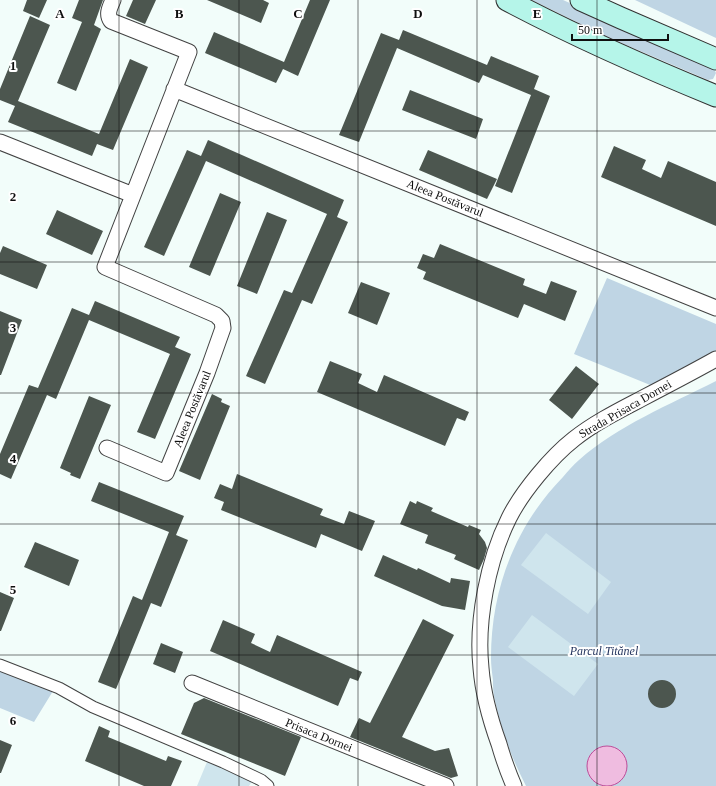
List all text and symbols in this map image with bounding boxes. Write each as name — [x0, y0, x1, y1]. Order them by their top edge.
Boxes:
text: A — [55, 6, 65, 21]
text: B — [175, 6, 184, 21]
text: C — [293, 6, 303, 21]
text: D — [413, 6, 423, 21]
text: E — [533, 6, 541, 21]
scale bar — [572, 16, 668, 42]
text: 50 m — [578, 23, 603, 37]
text: 1 — [10, 58, 16, 73]
street label: Aleea Postăvarul — [405, 176, 486, 220]
text: 2 — [10, 189, 16, 204]
text: 3 — [10, 320, 17, 335]
street label: Aleea Postăvarul — [170, 368, 214, 449]
street label: Strada Prisaca Dornei — [576, 376, 674, 441]
text: 4 — [10, 451, 17, 466]
text: 5 — [10, 582, 17, 597]
park label: Parcul Titănel — [569, 644, 639, 658]
text: 6 — [10, 713, 17, 728]
street label: Prisaca Dornei — [283, 715, 355, 755]

